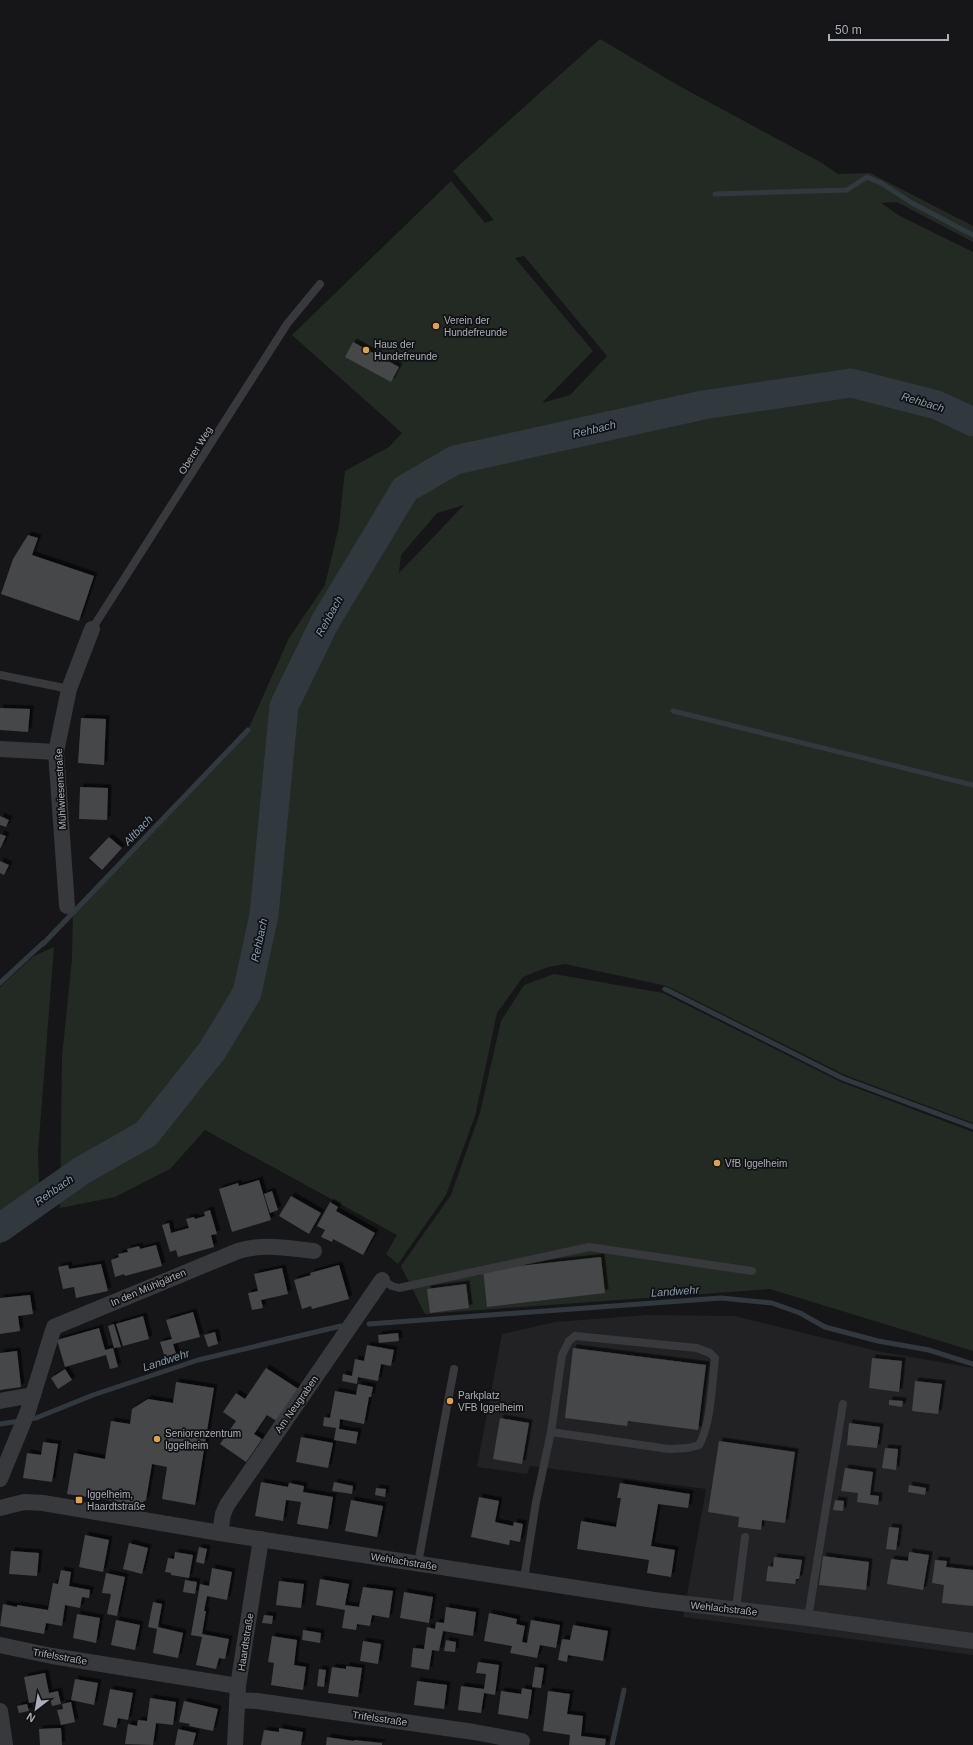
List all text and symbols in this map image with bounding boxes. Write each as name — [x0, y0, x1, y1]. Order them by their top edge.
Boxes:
scale bar — [829, 16, 948, 42]
text: 50 m — [835, 23, 862, 37]
place label: Verein der Hundefreunde — [444, 315, 508, 338]
marker: Verein der Hundefreunde — [431, 321, 441, 331]
place label: Haus der Hundefreunde — [374, 339, 438, 362]
marker: Haus der Hundefreunde — [361, 345, 371, 355]
water label: Rehbach — [900, 390, 946, 414]
water label: Rehbach — [571, 418, 617, 440]
street label: Oberer Weg — [176, 424, 214, 476]
water label: Rehbach — [313, 594, 345, 638]
street label: Mühlwiesenstraße — [53, 748, 68, 830]
water label: Altbach — [120, 813, 155, 848]
water label: Rehbach — [249, 917, 269, 963]
marker: VfB Iggelheim — [712, 1158, 722, 1168]
place label: VfB Iggelheim — [725, 1158, 787, 1169]
water label: Rehbach — [33, 1172, 75, 1208]
street label: In den Mühlgärten — [109, 1267, 187, 1308]
water label: Landwehr — [650, 1283, 701, 1299]
water label: Landwehr — [141, 1346, 192, 1373]
street label: Am Neugraben — [273, 1374, 320, 1435]
place label: Parkplatz VFB Iggelheim — [458, 1390, 524, 1413]
marker: Parkplatz VFB Iggelheim — [445, 1396, 455, 1406]
place label: Seniorenzentrum Iggelheim — [165, 1428, 241, 1451]
marker: Seniorenzentrum Iggelheim — [152, 1434, 162, 1444]
place label: Iggelheim, Haardtstraße — [87, 1489, 146, 1512]
marker: Iggelheim, Haardtstraße — [74, 1495, 84, 1505]
street label: Wehlachstraße — [370, 1551, 438, 1572]
street label: Wehlachstraße — [690, 1600, 758, 1618]
street label: Haardtstraße — [235, 1612, 256, 1672]
street label: Trifelsstraße — [32, 1646, 88, 1667]
north arrow — [16, 1689, 56, 1729]
street label: Trifelsstraße — [352, 1709, 408, 1728]
text: N — [24, 1710, 37, 1725]

